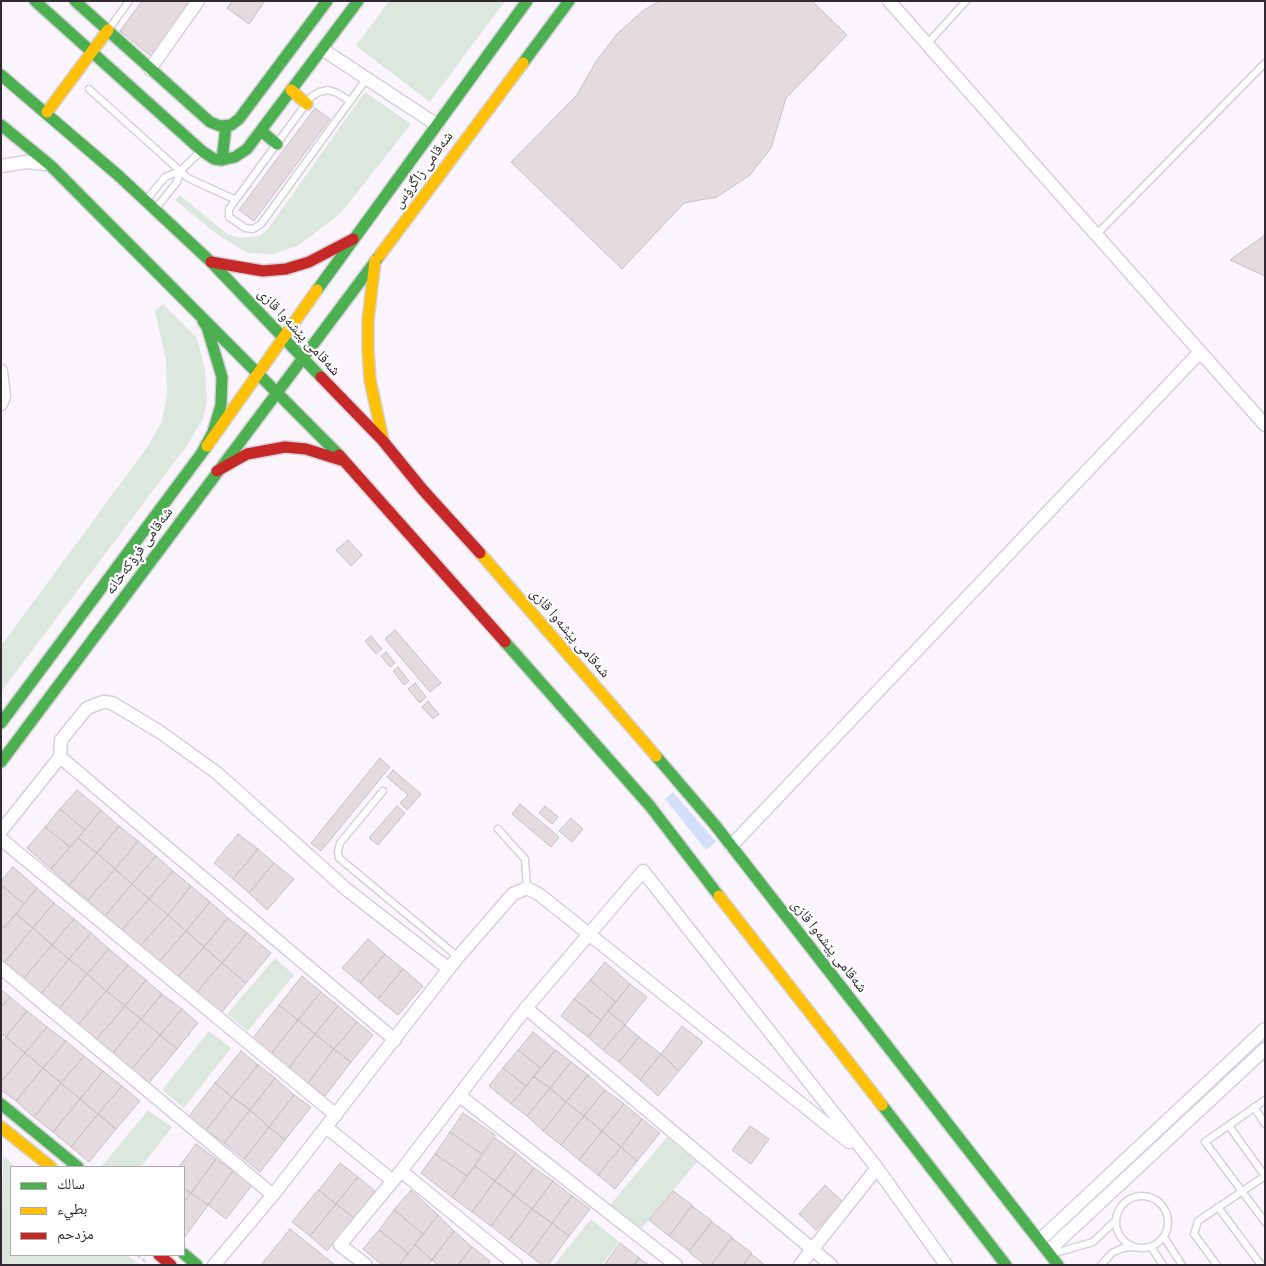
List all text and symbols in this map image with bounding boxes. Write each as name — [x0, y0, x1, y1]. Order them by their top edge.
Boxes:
street label: شەقامی زاگرۆس — [389, 128, 457, 212]
street label: شەقامی پێشەوا قازی — [254, 284, 344, 380]
street label: شەقامی فڕۆکەخانە — [101, 504, 177, 598]
street label: شەقامی پێشەوا قازی — [526, 584, 614, 682]
street label: شەقامی پێشەوا قازی — [787, 896, 871, 996]
legend — [10, 1166, 185, 1256]
text: سالك — [57, 1174, 85, 1193]
text: بطيء — [57, 1199, 87, 1218]
text: مزدحم — [57, 1224, 94, 1243]

